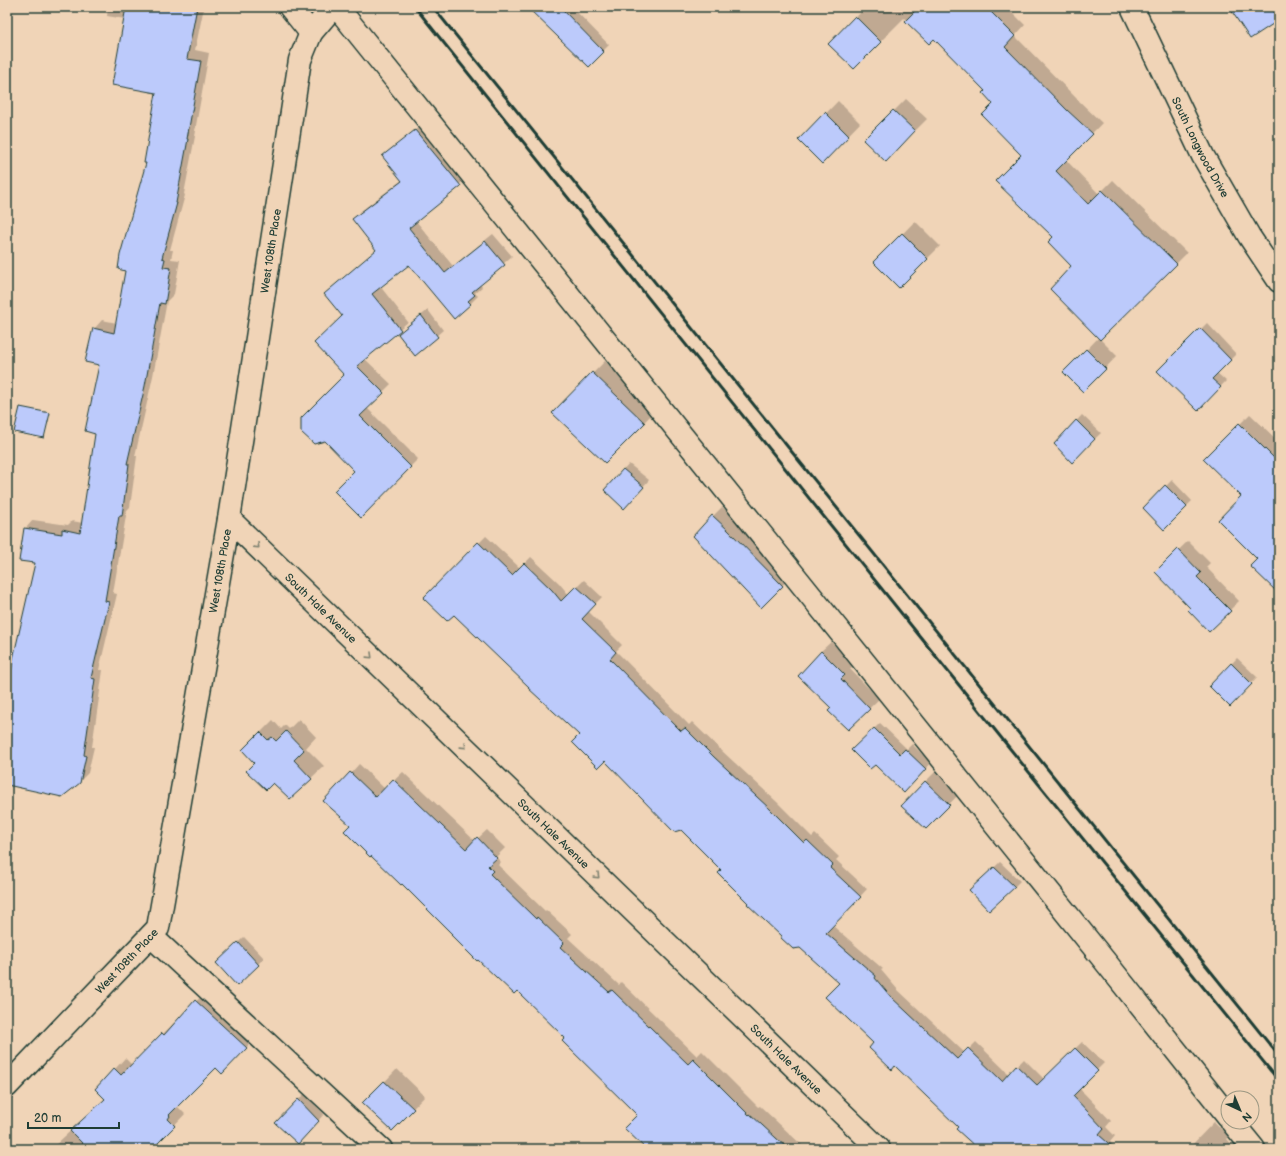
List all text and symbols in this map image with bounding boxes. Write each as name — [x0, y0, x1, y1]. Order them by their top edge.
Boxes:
street label: South Longwood Drive — [1169, 95, 1232, 200]
street label: West 108th Place — [258, 207, 283, 294]
street label: West 108th Place — [206, 527, 234, 614]
one-way arrow — [252, 541, 260, 548]
street label: South Hale Avenue — [282, 571, 360, 646]
one-way arrow — [365, 651, 373, 658]
one-way arrow — [459, 741, 467, 749]
street label: South Hale Avenue — [515, 796, 592, 871]
one-way arrow — [592, 871, 600, 878]
street label: West 108th Place — [92, 925, 161, 996]
street label: South Hale Avenue — [748, 1022, 825, 1097]
north arrow — [1220, 1090, 1260, 1130]
scale bar — [28, 1104, 119, 1130]
text: N — [1239, 1109, 1254, 1124]
text: 20 m — [34, 1111, 61, 1126]

